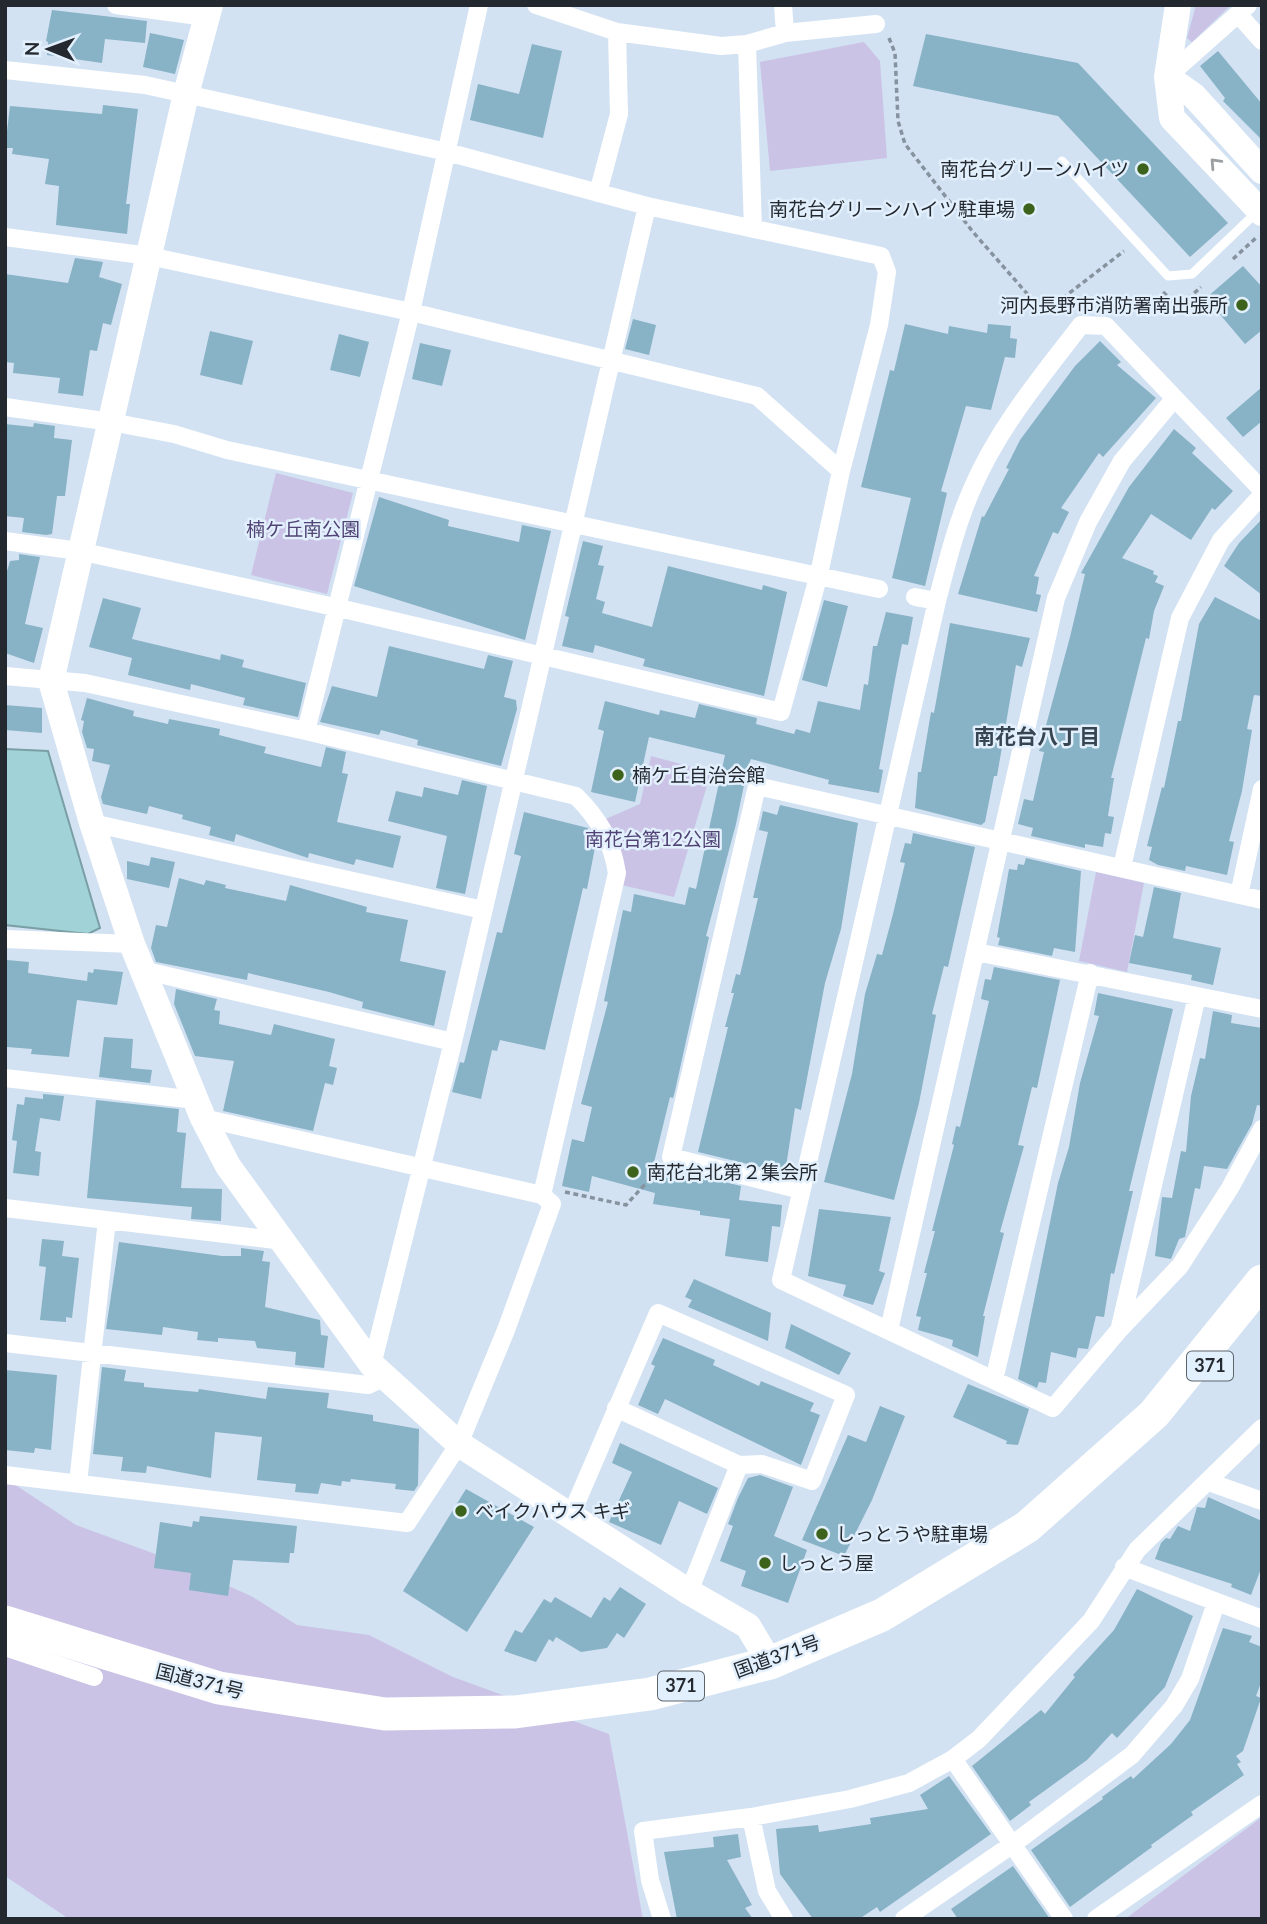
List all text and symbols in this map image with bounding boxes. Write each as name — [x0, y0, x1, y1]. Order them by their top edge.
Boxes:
north arrow — [14, 14, 84, 84]
text: N — [20, 41, 43, 56]
place label: 南花台グリーンハイツ — [940, 157, 1129, 180]
one-way arrow — [1211, 158, 1223, 171]
marker: 南花台グリーンハイツ — [1135, 161, 1151, 177]
place label: 南花台グリーンハイツ駐車場 — [769, 197, 1015, 220]
marker: 南花台グリーンハイツ駐車場 — [1021, 201, 1037, 217]
place label: 河内長野市消防署南出張所 — [1000, 293, 1228, 316]
marker: 河内長野市消防署南出張所 — [1234, 297, 1250, 313]
park label: 楠ケ丘南公園 — [246, 517, 360, 540]
district label: 南花台八丁目 — [974, 723, 1100, 748]
place label: 楠ケ丘自治会館 — [632, 763, 765, 786]
marker: 楠ケ丘自治会館 — [610, 767, 626, 783]
park label: 南花台第12公園 — [585, 827, 721, 850]
place label: 南花台北第２集会所 — [647, 1160, 818, 1183]
marker: 南花台北第２集会所 — [625, 1164, 641, 1180]
road number: 371 — [1187, 1352, 1233, 1380]
place label: ベイクハウス キギ — [475, 1499, 631, 1522]
marker: ベイクハウス キギ — [453, 1503, 469, 1519]
place label: しっとうや駐車場 — [836, 1522, 988, 1545]
marker: しっとうや駐車場 — [814, 1526, 830, 1542]
place label: しっとう屋 — [779, 1551, 874, 1574]
marker: しっとう屋 — [757, 1555, 773, 1571]
street label: 国道371号 — [731, 1629, 823, 1682]
street label: 国道371号 — [154, 1658, 247, 1703]
road number: 371 — [658, 1672, 704, 1700]

